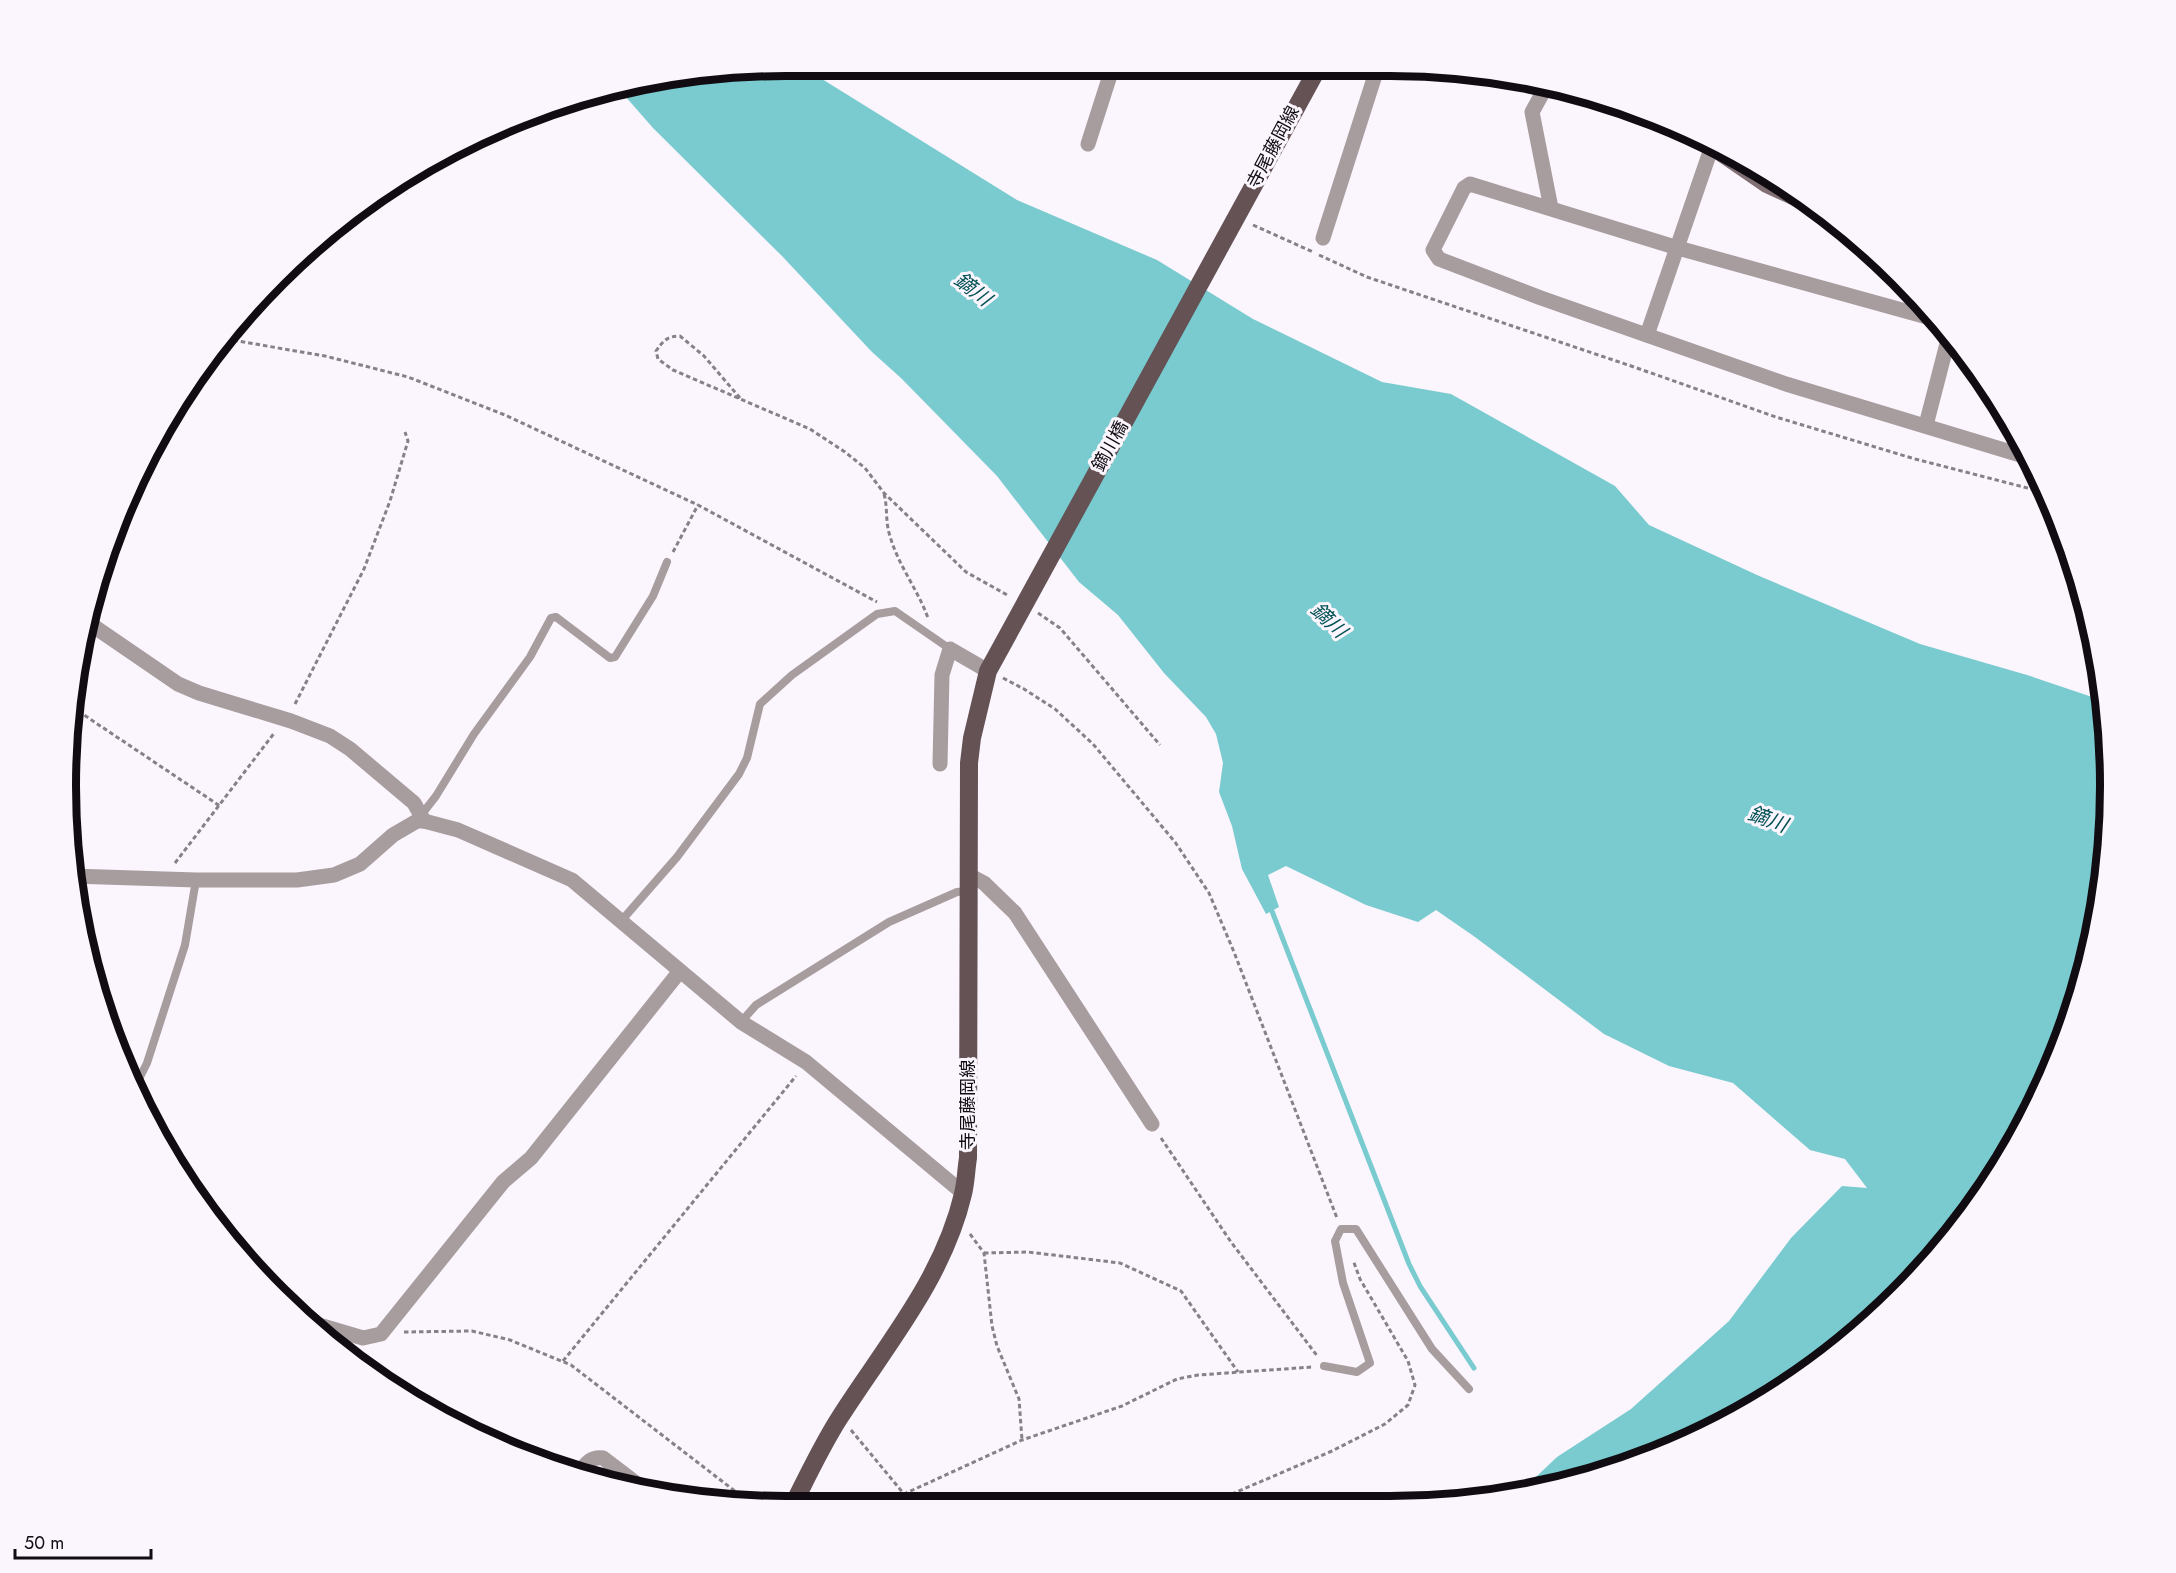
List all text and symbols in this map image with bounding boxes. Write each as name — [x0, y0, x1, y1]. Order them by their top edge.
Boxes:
street label: 寺尾藤岡線 — [1240, 101, 1306, 193]
water label: 鏑川 — [948, 266, 999, 314]
street label: 鏑川橋 — [1086, 416, 1134, 476]
water label: 鏑川 — [1304, 596, 1355, 646]
water label: 鏑川 — [1744, 799, 1793, 841]
street label: 寺尾藤岡線 — [955, 1060, 981, 1150]
scale bar — [15, 1522, 152, 1560]
text: 50 m — [24, 1530, 64, 1556]

